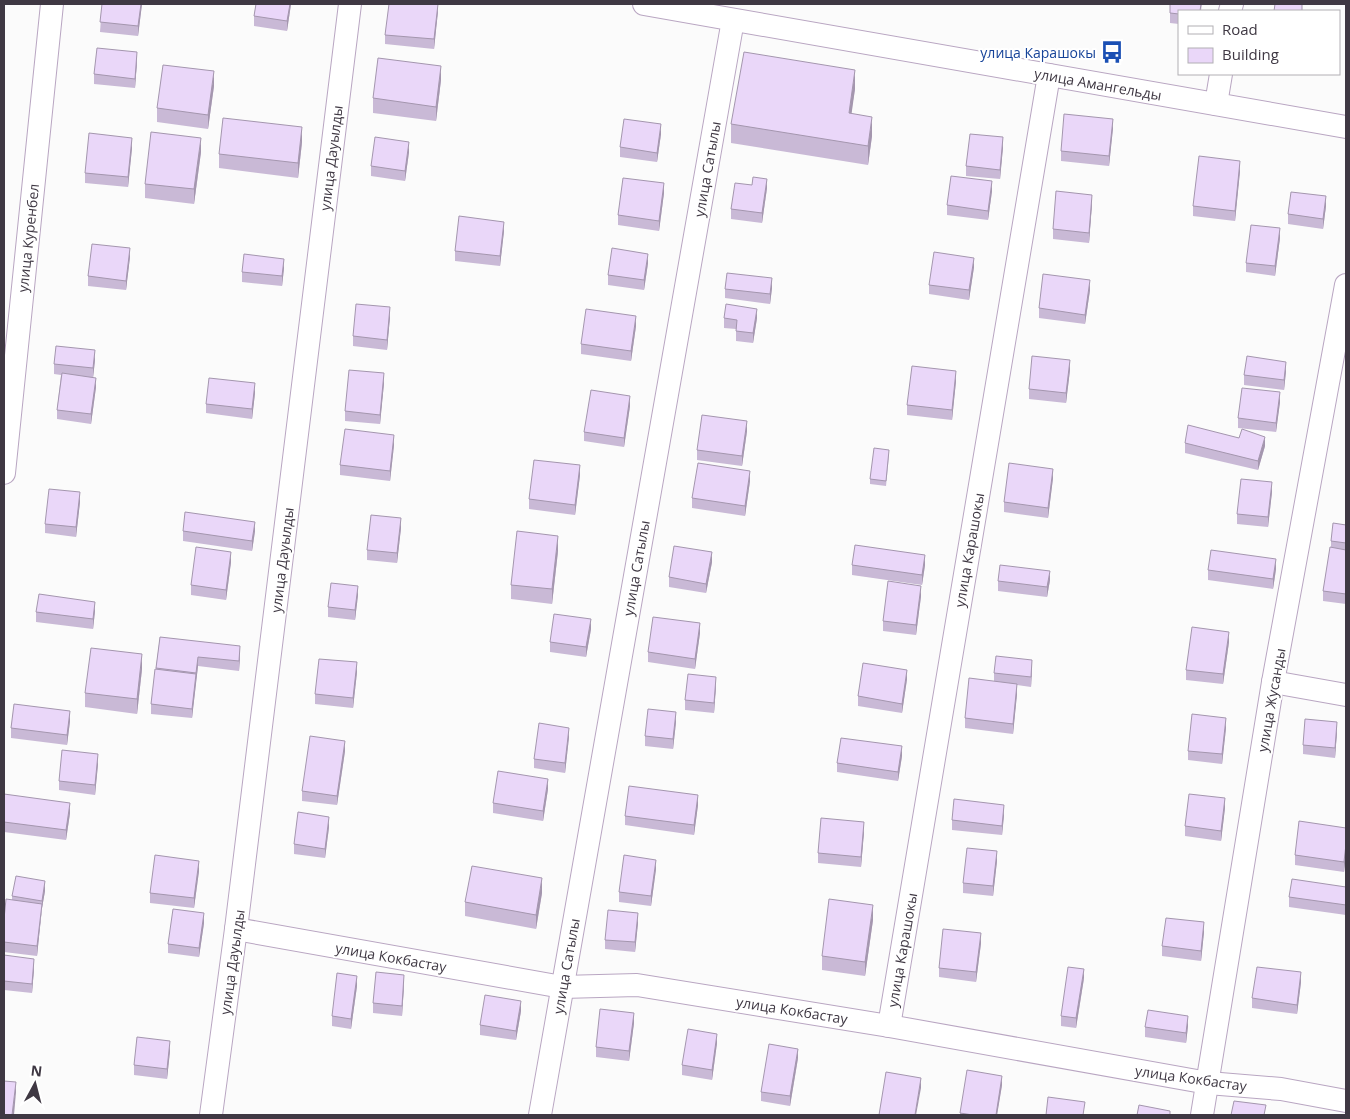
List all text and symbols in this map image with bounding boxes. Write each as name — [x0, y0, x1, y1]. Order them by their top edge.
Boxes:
legend — [1178, 10, 1340, 75]
text: Road — [1222, 19, 1258, 39]
bus stop icon: улица Карашокы — [1099, 39, 1125, 65]
place label: улица Карашокы — [980, 43, 1096, 62]
text: Building — [1222, 44, 1279, 64]
street label: улица Амангельды — [1033, 63, 1163, 105]
street label: улица Дауылды — [315, 104, 347, 212]
street label: улица Сатылы — [689, 120, 725, 218]
street label: улица Куренбел — [13, 183, 43, 293]
street label: улица Карашокы — [950, 491, 988, 609]
street label: улица Дауылды — [266, 506, 298, 614]
street label: улица Сатылы — [618, 519, 654, 617]
street label: улица Жусанды — [1253, 647, 1289, 753]
street label: улица Карашокы — [883, 891, 921, 1009]
street label: улица Дауылды — [215, 908, 249, 1016]
street label: улица Сатылы — [548, 917, 584, 1015]
street label: улица Кокбастау — [334, 938, 449, 976]
street label: улица Кокбастау — [735, 992, 850, 1028]
north arrow — [10, 1059, 60, 1109]
text: N — [30, 1060, 43, 1081]
street label: улица Кокбастау — [1134, 1061, 1249, 1095]

